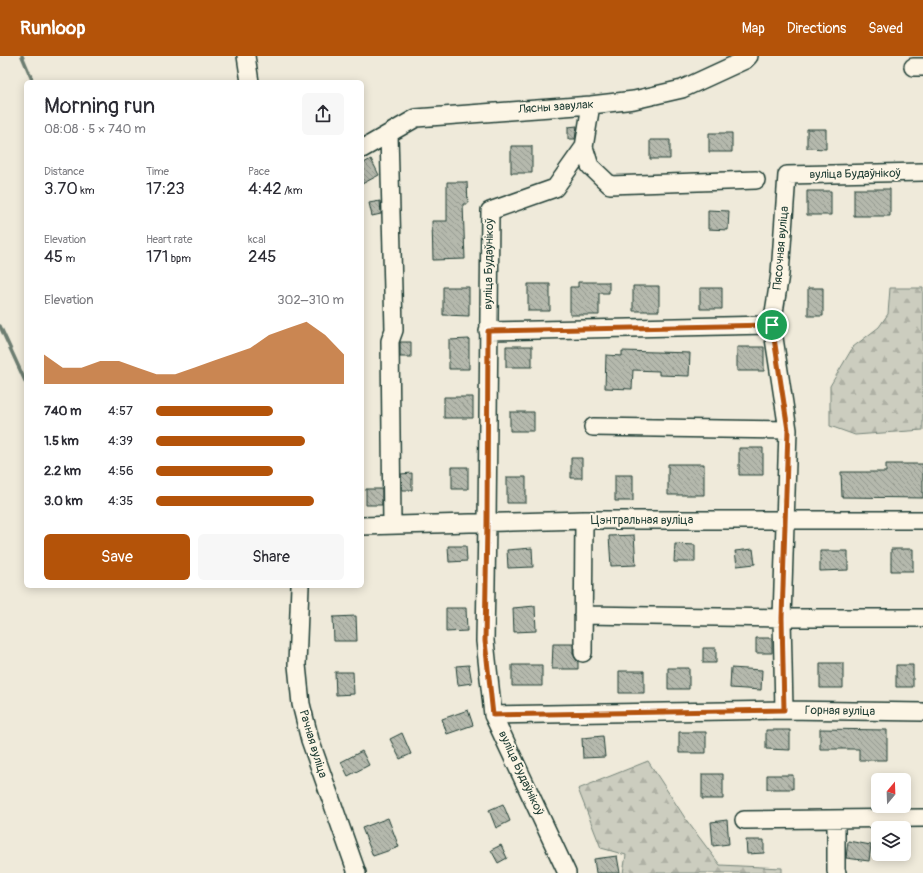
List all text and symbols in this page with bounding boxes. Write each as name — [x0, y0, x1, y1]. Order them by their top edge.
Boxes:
text: Runloop — [20, 16, 85, 40]
text: Map — [742, 20, 765, 37]
text: Directions — [787, 20, 846, 37]
text: Saved — [868, 20, 903, 37]
text: Morning run — [44, 92, 155, 120]
button: share — [302, 93, 344, 135]
street label: Лясны завулак — [517, 97, 594, 117]
text: 08:08 · 5 × 740 m — [44, 121, 146, 137]
text: Distance — [44, 165, 84, 178]
text: Time — [146, 165, 169, 178]
text: Pace — [248, 165, 270, 178]
street label: вуліца Будаўнікоў — [809, 166, 901, 182]
text: 3.70 — [44, 178, 78, 199]
text: 17:23 — [146, 178, 185, 199]
text: 4:42 — [248, 178, 282, 199]
text: km — [78, 184, 95, 197]
text: /km — [282, 184, 302, 197]
street label: Пясочная вуліца — [770, 205, 792, 290]
street label: вуліца Будаўнікоў — [481, 218, 497, 310]
text: Elevation — [44, 233, 86, 246]
text: Heart rate — [146, 233, 192, 246]
text: kcal — [248, 233, 266, 246]
text: 45 — [44, 246, 63, 267]
text: 171 — [146, 246, 168, 267]
text: 245 — [248, 246, 277, 267]
text: m — [63, 252, 75, 265]
text: bpm — [168, 252, 191, 265]
text: Elevation — [44, 292, 94, 308]
text: 302–310 m — [277, 292, 344, 308]
pin — [755, 308, 789, 342]
icon: arrive — [761, 314, 783, 336]
text: 740 m — [44, 403, 82, 419]
text: 4:57 — [108, 403, 133, 419]
text: 1.5 km — [44, 433, 79, 449]
text: 4:39 — [108, 433, 133, 449]
text: 2.2 km — [44, 463, 81, 479]
text: 4:56 — [108, 463, 134, 479]
text: 3.0 km — [44, 493, 83, 509]
text: 4:35 — [108, 493, 133, 509]
street label: Цэнтральная вуліца — [591, 513, 694, 528]
button: Save — [44, 534, 190, 580]
button: Share — [198, 534, 344, 580]
street label: Горная вуліца — [805, 703, 876, 719]
street label: Рачная вуліца — [296, 708, 331, 780]
street label: вуліца Будаўнікоў — [495, 728, 547, 818]
north arrow — [871, 773, 911, 813]
map controls — [871, 773, 911, 861]
button: layers — [871, 821, 911, 861]

